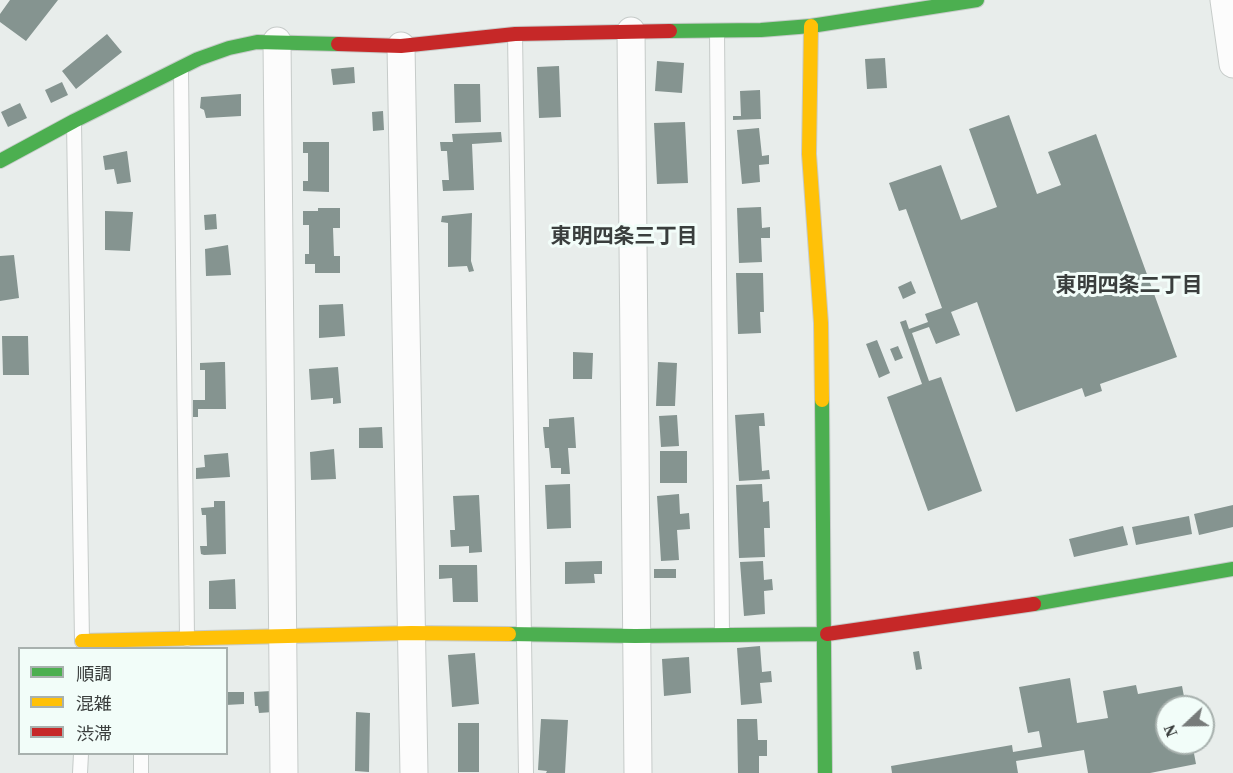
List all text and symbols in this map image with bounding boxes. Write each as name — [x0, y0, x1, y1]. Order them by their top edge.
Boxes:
district label: 東明四条三丁目 — [551, 225, 697, 251]
district label: 東明四条二丁目 — [1056, 274, 1202, 300]
legend — [18, 647, 228, 755]
text: 順調 — [76, 661, 112, 686]
text: 混雑 — [76, 691, 112, 716]
north arrow — [1155, 695, 1215, 755]
text: 渋滞 — [76, 721, 112, 746]
text: N — [1158, 721, 1183, 741]

